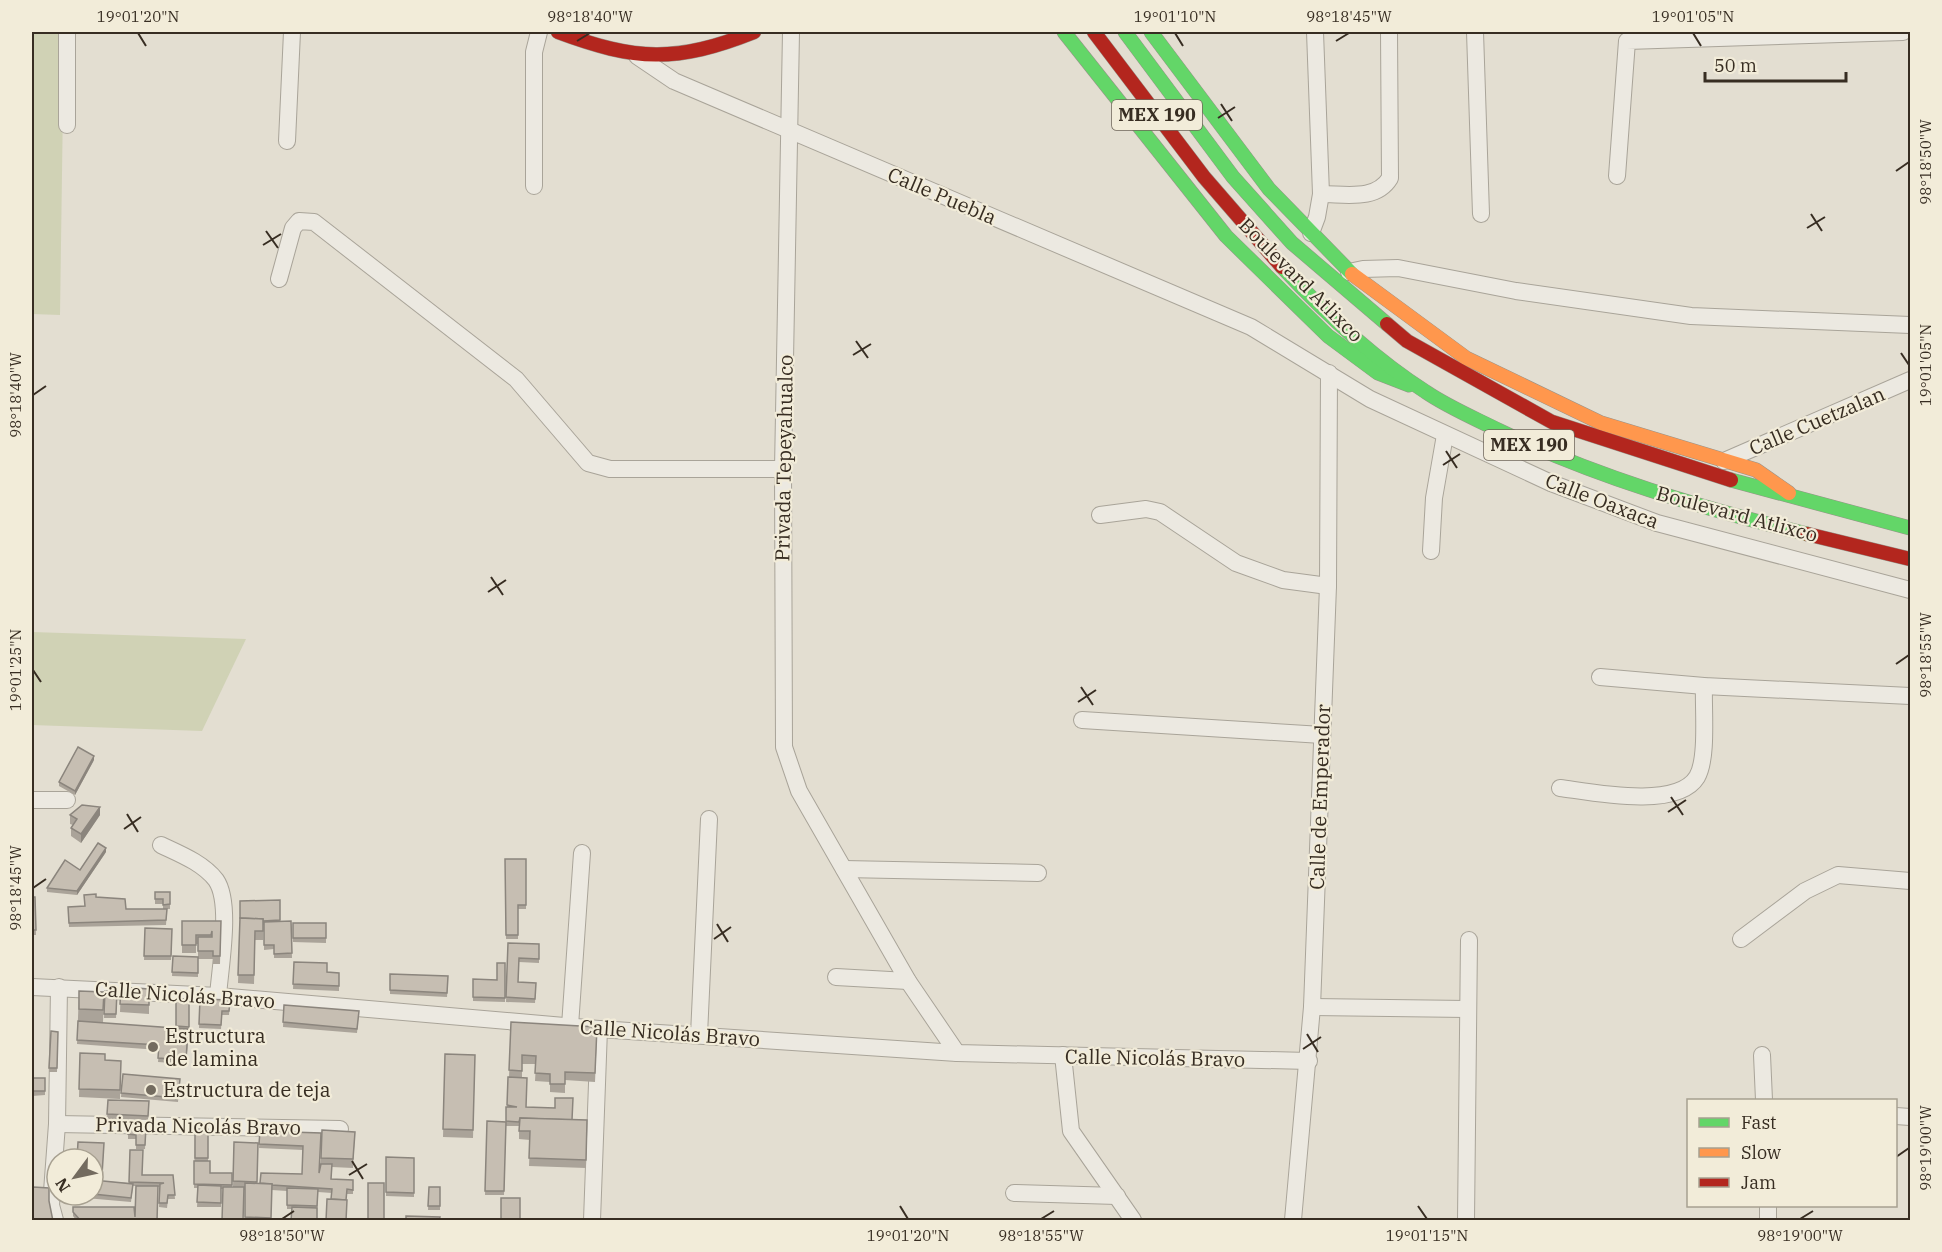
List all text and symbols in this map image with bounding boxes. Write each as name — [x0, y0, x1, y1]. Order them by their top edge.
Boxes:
text: 19°01'20"N — [97, 7, 179, 26]
text: 98°18'40"W — [547, 7, 633, 26]
text: 19°01'10"N — [1134, 7, 1216, 26]
text: 98°18'45"W — [1306, 7, 1392, 26]
text: 19°01'05"N — [1652, 7, 1734, 26]
scale bar — [1705, 45, 1846, 83]
text: 50 m — [1714, 54, 1757, 77]
road number: MEX 190 — [1112, 100, 1202, 130]
text: 98°18'50"W — [1916, 119, 1935, 205]
street label: Calle Puebla — [884, 161, 1001, 231]
street label: Boulevard Atlixco — [1233, 211, 1370, 348]
text: 19°01'05"N — [1916, 324, 1935, 406]
text: 98°18'40"W — [6, 352, 25, 438]
street label: Privada Tepeyahualco — [768, 354, 799, 562]
street label: Calle Cuetzalan — [1745, 380, 1889, 461]
road number: MEX 190 — [1484, 430, 1574, 460]
street label: Calle Oaxaca — [1542, 466, 1663, 535]
street label: Boulevard Atlixco — [1654, 479, 1821, 548]
text: 98°18'55"W — [1916, 612, 1935, 698]
text: 19°01'25"N — [6, 629, 25, 711]
street label: Calle de Emperador — [1303, 704, 1336, 890]
text: 98°18'45"W — [6, 845, 25, 931]
street label: Calle Nicolás Bravo — [94, 975, 276, 1014]
street label: Calle Nicolás Bravo — [579, 1013, 761, 1052]
place label: Estructura de lamina — [165, 1022, 266, 1072]
marker: Estructura de lamina — [146, 1040, 160, 1054]
street label: Calle Nicolás Bravo — [1065, 1042, 1245, 1073]
place label: Estructura de teja — [163, 1076, 331, 1103]
marker: Estructura de teja — [144, 1083, 158, 1097]
legend — [1687, 1099, 1897, 1207]
text: 98°19'00"W — [1916, 1105, 1935, 1191]
street label: Privada Nicolás Bravo — [95, 1110, 301, 1141]
text: Fast — [1741, 1111, 1776, 1134]
text: Slow — [1741, 1141, 1781, 1164]
north arrow — [45, 1147, 105, 1207]
text: Jam — [1741, 1171, 1776, 1194]
text: N — [51, 1174, 74, 1196]
text: 98°18'50"W — [239, 1226, 325, 1245]
text: 19°01'20"N — [867, 1226, 949, 1245]
text: 98°18'55"W — [998, 1226, 1084, 1245]
text: 19°01'15"N — [1386, 1226, 1468, 1245]
text: 98°19'00"W — [1757, 1226, 1843, 1245]

